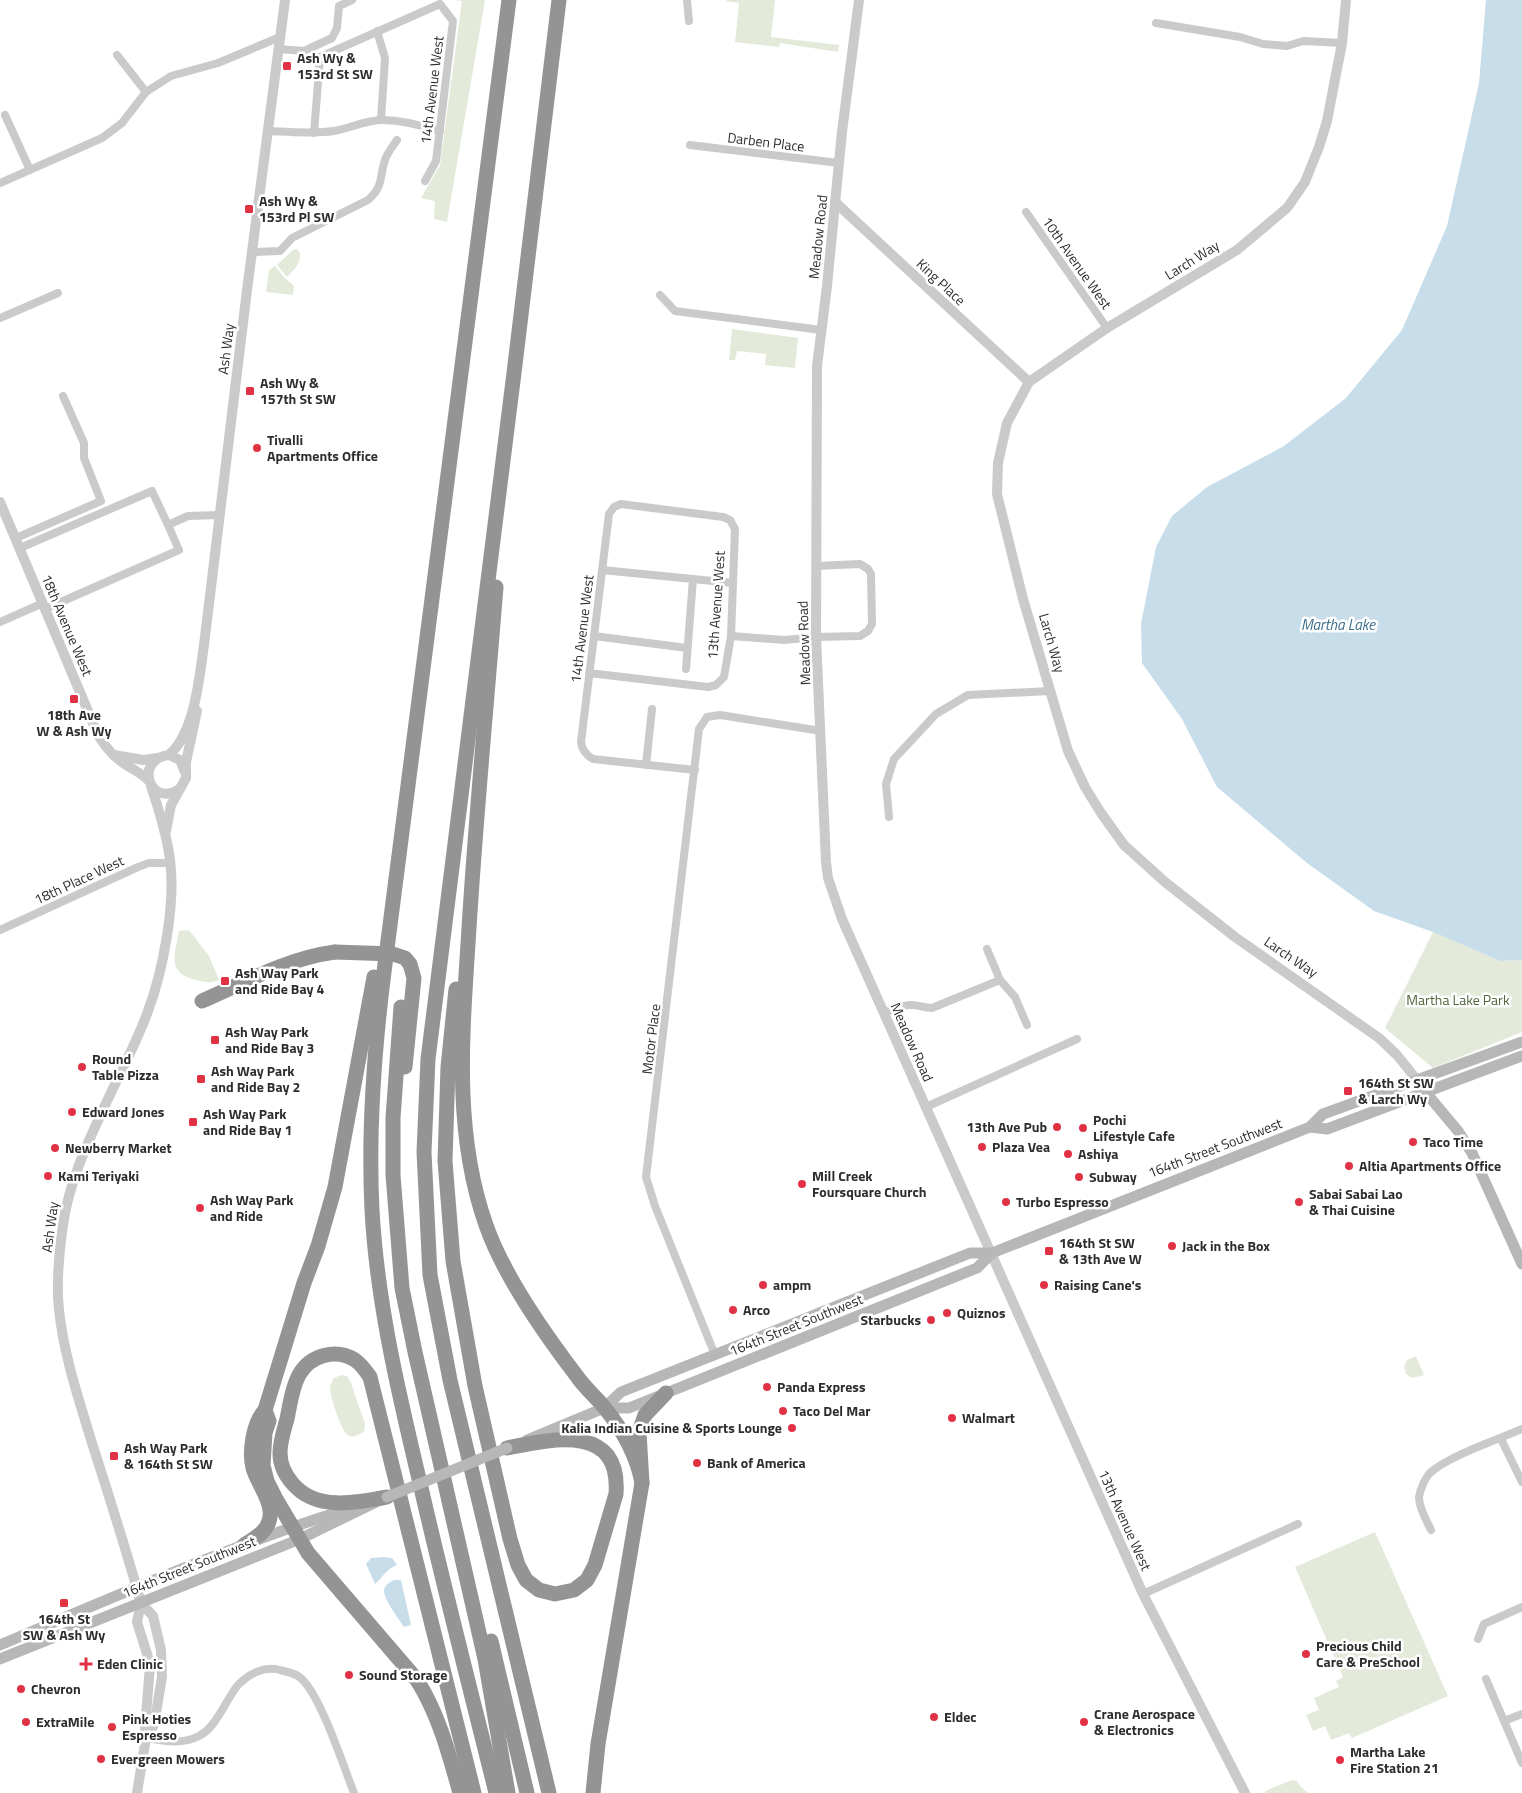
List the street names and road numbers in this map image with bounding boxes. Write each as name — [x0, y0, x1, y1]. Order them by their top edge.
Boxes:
street label: 14th Avenue West — [414, 35, 449, 145]
street label: Darben Place — [726, 126, 806, 157]
street label: Meadow Road — [803, 194, 832, 280]
street label: 10th Avenue West — [1038, 212, 1117, 313]
street label: Larch Way — [1160, 234, 1223, 285]
street label: King Place — [912, 253, 971, 310]
street label: Ash Way — [212, 322, 239, 376]
street label: 13th Avenue West — [701, 550, 730, 660]
street label: 18th Avenue West — [37, 571, 98, 679]
street label: 14th Avenue West — [564, 574, 599, 684]
street label: Meadow Road — [792, 600, 815, 686]
street label: Larch Way — [1034, 611, 1071, 675]
street label: 18th Place West — [31, 850, 127, 909]
street label: Larch Way — [1260, 931, 1323, 982]
street label: Meadow Road — [886, 999, 939, 1085]
street label: Motor Place — [636, 1002, 665, 1075]
street label: 164th Street Southwest — [1145, 1112, 1285, 1183]
street label: Ash Way — [36, 1200, 64, 1254]
street label: 164th Street Southwest — [726, 1288, 866, 1361]
street label: 13th Avenue West — [1094, 1466, 1157, 1574]
street label: 164th Street Southwest — [119, 1530, 259, 1603]

